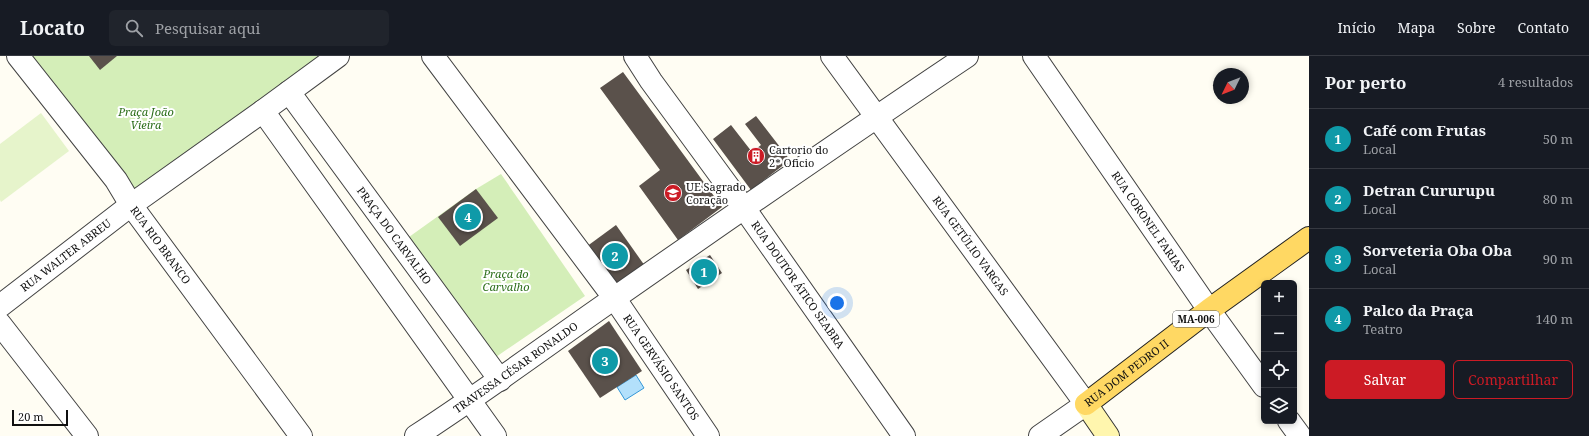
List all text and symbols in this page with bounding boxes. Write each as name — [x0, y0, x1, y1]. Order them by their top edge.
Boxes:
search box — [109, 10, 389, 46]
text: Locato — [20, 15, 85, 41]
icon: search — [123, 17, 145, 39]
text: Pesquisar aqui — [155, 18, 260, 38]
text: Início — [1337, 18, 1376, 37]
text: Mapa — [1398, 18, 1435, 37]
text: Sobre — [1457, 18, 1495, 37]
text: Contato — [1517, 18, 1569, 37]
north arrow — [1213, 68, 1249, 104]
text: Por perto — [1325, 71, 1407, 94]
text: 4 resultados — [1498, 73, 1573, 91]
park label: Praça João Vieira — [117, 104, 174, 132]
text: Café com Frutas — [1363, 120, 1486, 140]
text: 1 — [1334, 130, 1342, 148]
text: 50 m — [1543, 130, 1573, 148]
text: Local — [1363, 140, 1396, 158]
place label: Cartorio do 2* Oficio — [769, 142, 828, 170]
building icon: Cartorio do 2* Oficio — [746, 146, 766, 166]
street label: RUA CORONEL FARIAS — [1109, 168, 1188, 275]
place label: UE Sagrado Coração — [686, 179, 746, 207]
text: Detran Cururupu — [1363, 180, 1495, 200]
school or university icon: UE Sagrado Coração — [663, 183, 683, 203]
street label: PRAÇA DO CARVALHO — [354, 184, 435, 287]
text: 2 — [1334, 190, 1342, 208]
text: 80 m — [1543, 190, 1573, 208]
street label: RUA GETÚLIO VARGAS — [930, 193, 1012, 298]
text: Local — [1363, 200, 1396, 218]
pin: 4 — [455, 202, 481, 232]
street label: RUA RIO BRANCO — [127, 203, 195, 287]
street label: RUA WALTER ABREU — [17, 215, 114, 295]
street label: RUA DOUTOR ÁTICO SEABRA — [748, 218, 849, 352]
text: Sorveteria Oba Oba — [1363, 240, 1512, 260]
pin: 2 — [602, 241, 628, 271]
text: 3 — [1334, 250, 1342, 268]
text: 90 m — [1543, 250, 1573, 268]
pin: 1 — [691, 257, 717, 287]
text: Local — [1363, 260, 1396, 278]
park label: Praça do Carvalho — [482, 266, 529, 294]
map controls — [1261, 280, 1297, 424]
button: + — [1261, 280, 1297, 316]
your location — [827, 293, 847, 313]
text: Palco da Praça — [1363, 300, 1474, 320]
text: 4 — [1334, 310, 1342, 328]
text: 140 m — [1536, 310, 1573, 328]
street label: RUA GERVÁSIO SANTOS — [620, 311, 703, 423]
road number: MA-006 — [1173, 311, 1219, 327]
button: − — [1261, 316, 1297, 352]
street label: TRAVESSA CÉSAR RONALDO — [450, 318, 581, 416]
text: Teatro — [1363, 320, 1403, 338]
street label: RUA DOM PEDRO II — [1081, 336, 1171, 410]
pin: 3 — [592, 346, 618, 376]
button: locate — [1261, 352, 1297, 388]
button: Salvar — [1325, 360, 1445, 399]
button: Compartilhar — [1453, 360, 1573, 399]
button: layers — [1261, 388, 1297, 424]
scale bar — [12, 408, 68, 427]
text: 20 m — [18, 409, 44, 424]

